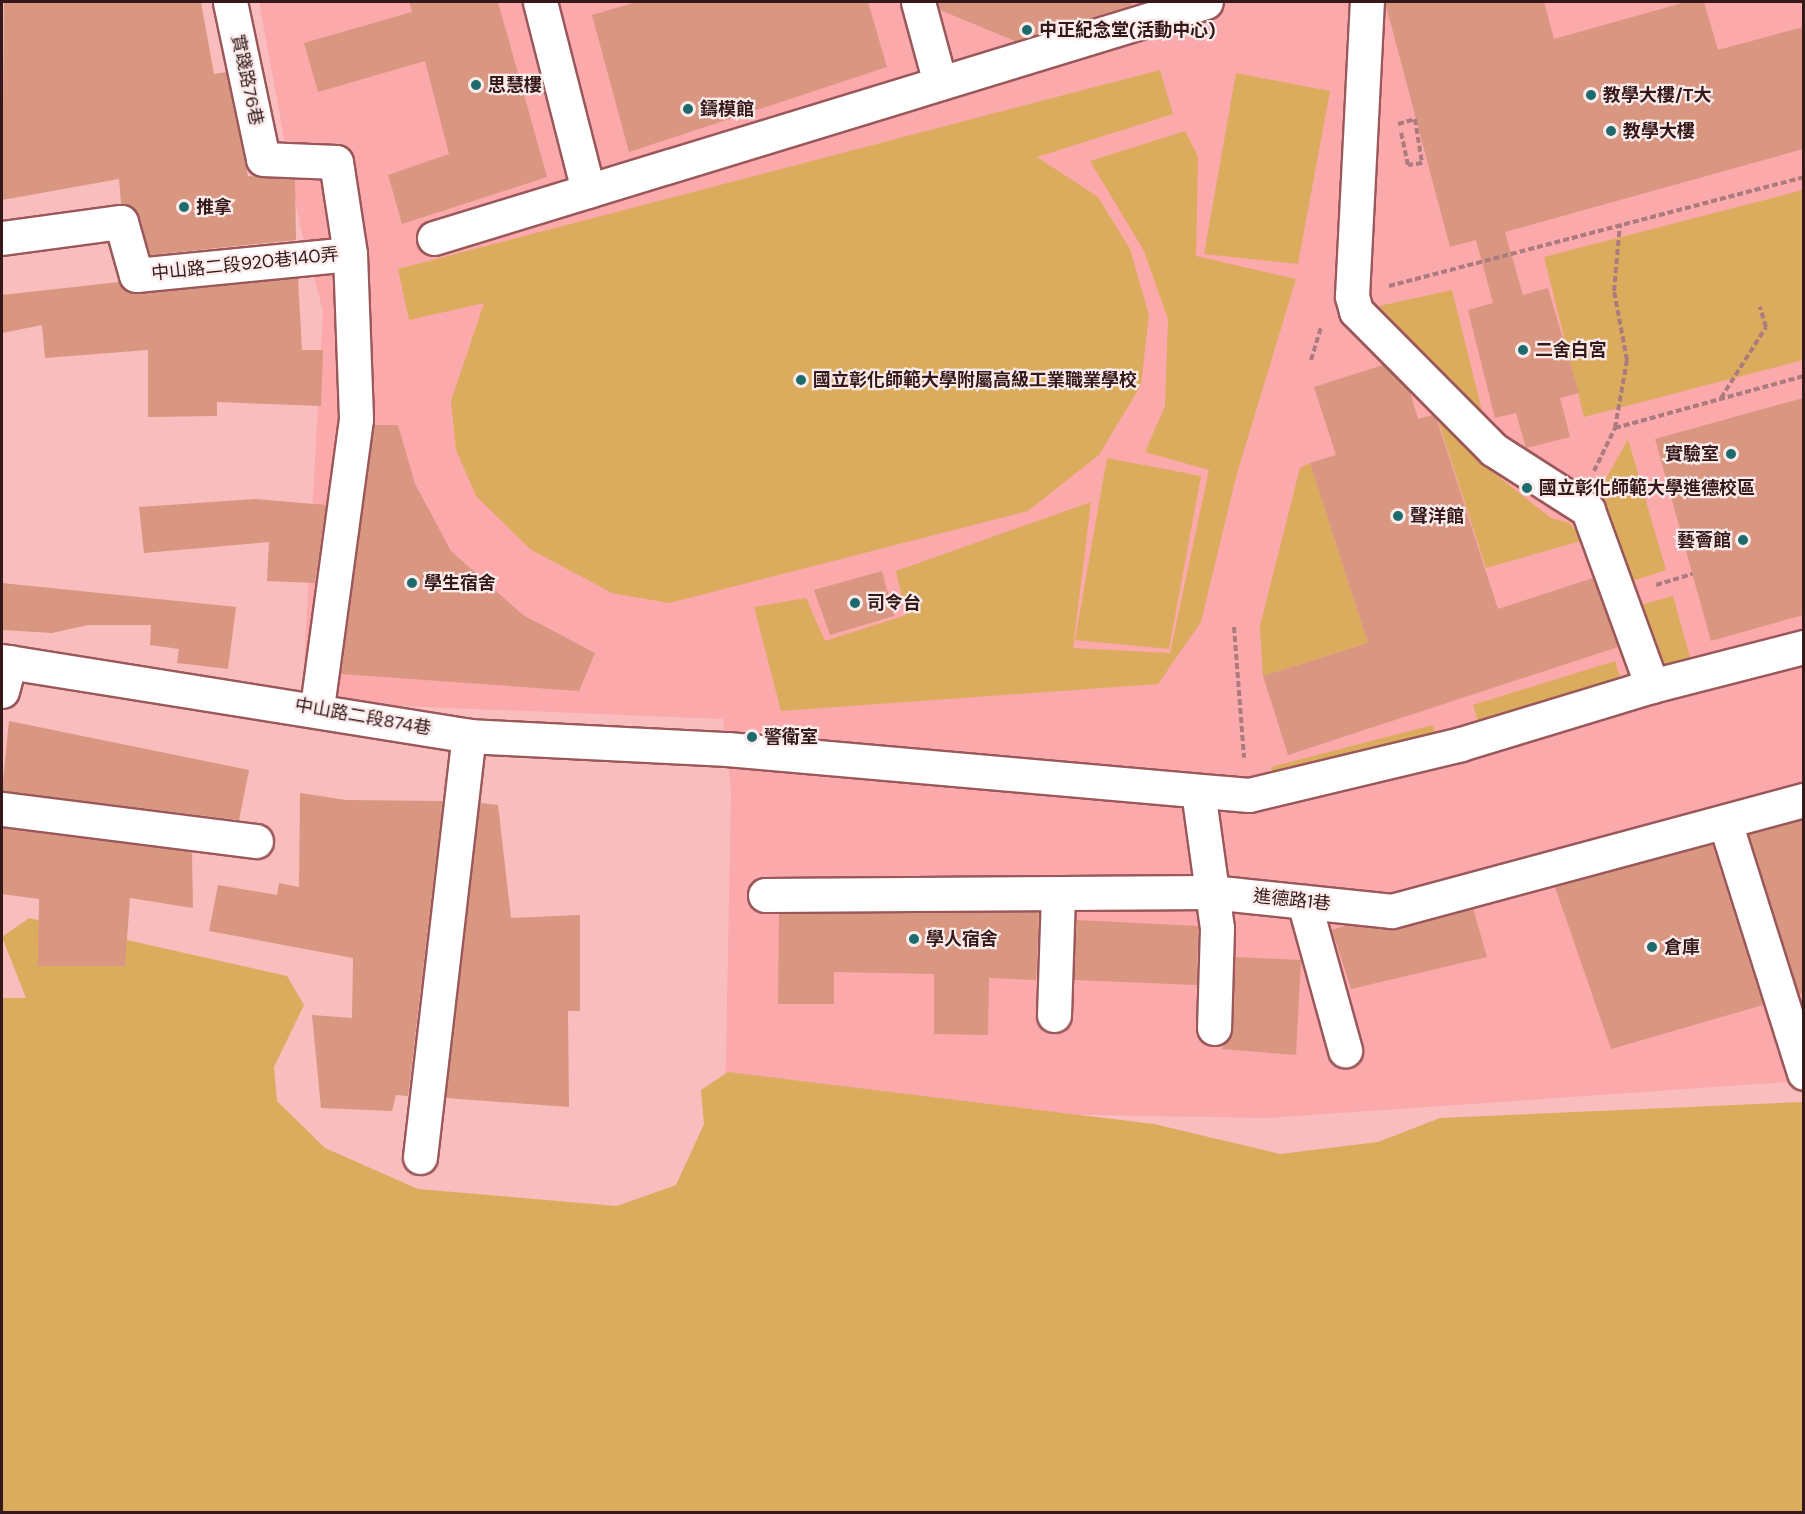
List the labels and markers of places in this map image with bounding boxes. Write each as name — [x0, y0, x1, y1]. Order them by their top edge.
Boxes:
place label: 中正紀念堂(活動中心) — [1039, 19, 1216, 41]
marker: 中正紀念堂(活動中心) — [1020, 23, 1034, 37]
place label: 思慧樓 — [488, 74, 542, 96]
marker: 思慧樓 — [469, 78, 483, 92]
place label: 教學大樓/T大 — [1603, 84, 1712, 106]
marker: 教學大樓/T大 — [1584, 88, 1598, 102]
place label: 鑄模館 — [700, 98, 754, 120]
marker: 鑄模館 — [681, 102, 695, 116]
place label: 教學大樓 — [1623, 120, 1695, 142]
marker: 教學大樓 — [1604, 124, 1618, 138]
place label: 推拿 — [196, 196, 232, 218]
marker: 推拿 — [177, 200, 191, 214]
place label: 二舍白宮 — [1535, 339, 1607, 361]
marker: 二舍白宮 — [1516, 343, 1530, 357]
place label: 國立彰化師範大學附屬高級工業職業學校 — [813, 369, 1137, 391]
marker: 國立彰化師範大學附屬高級工業職業學校 — [794, 373, 808, 387]
place label: 實驗室 — [1665, 443, 1719, 465]
marker: 實驗室 — [1724, 447, 1738, 461]
place label: 國立彰化師範大學進德校區 — [1539, 477, 1755, 499]
marker: 國立彰化師範大學進德校區 — [1520, 481, 1534, 495]
place label: 聲洋館 — [1410, 505, 1464, 527]
marker: 聲洋館 — [1391, 509, 1405, 523]
place label: 藝薈館 — [1677, 529, 1731, 551]
marker: 藝薈館 — [1736, 533, 1750, 547]
place label: 學生宿舍 — [424, 572, 496, 594]
marker: 學生宿舍 — [405, 576, 419, 590]
place label: 司令台 — [867, 592, 921, 614]
marker: 司令台 — [848, 596, 862, 610]
place label: 警衛室 — [764, 726, 818, 748]
marker: 警衛室 — [745, 730, 759, 744]
place label: 學人宿舍 — [926, 928, 998, 950]
marker: 學人宿舍 — [907, 932, 921, 946]
place label: 倉庫 — [1664, 936, 1700, 958]
marker: 倉庫 — [1645, 940, 1659, 954]

